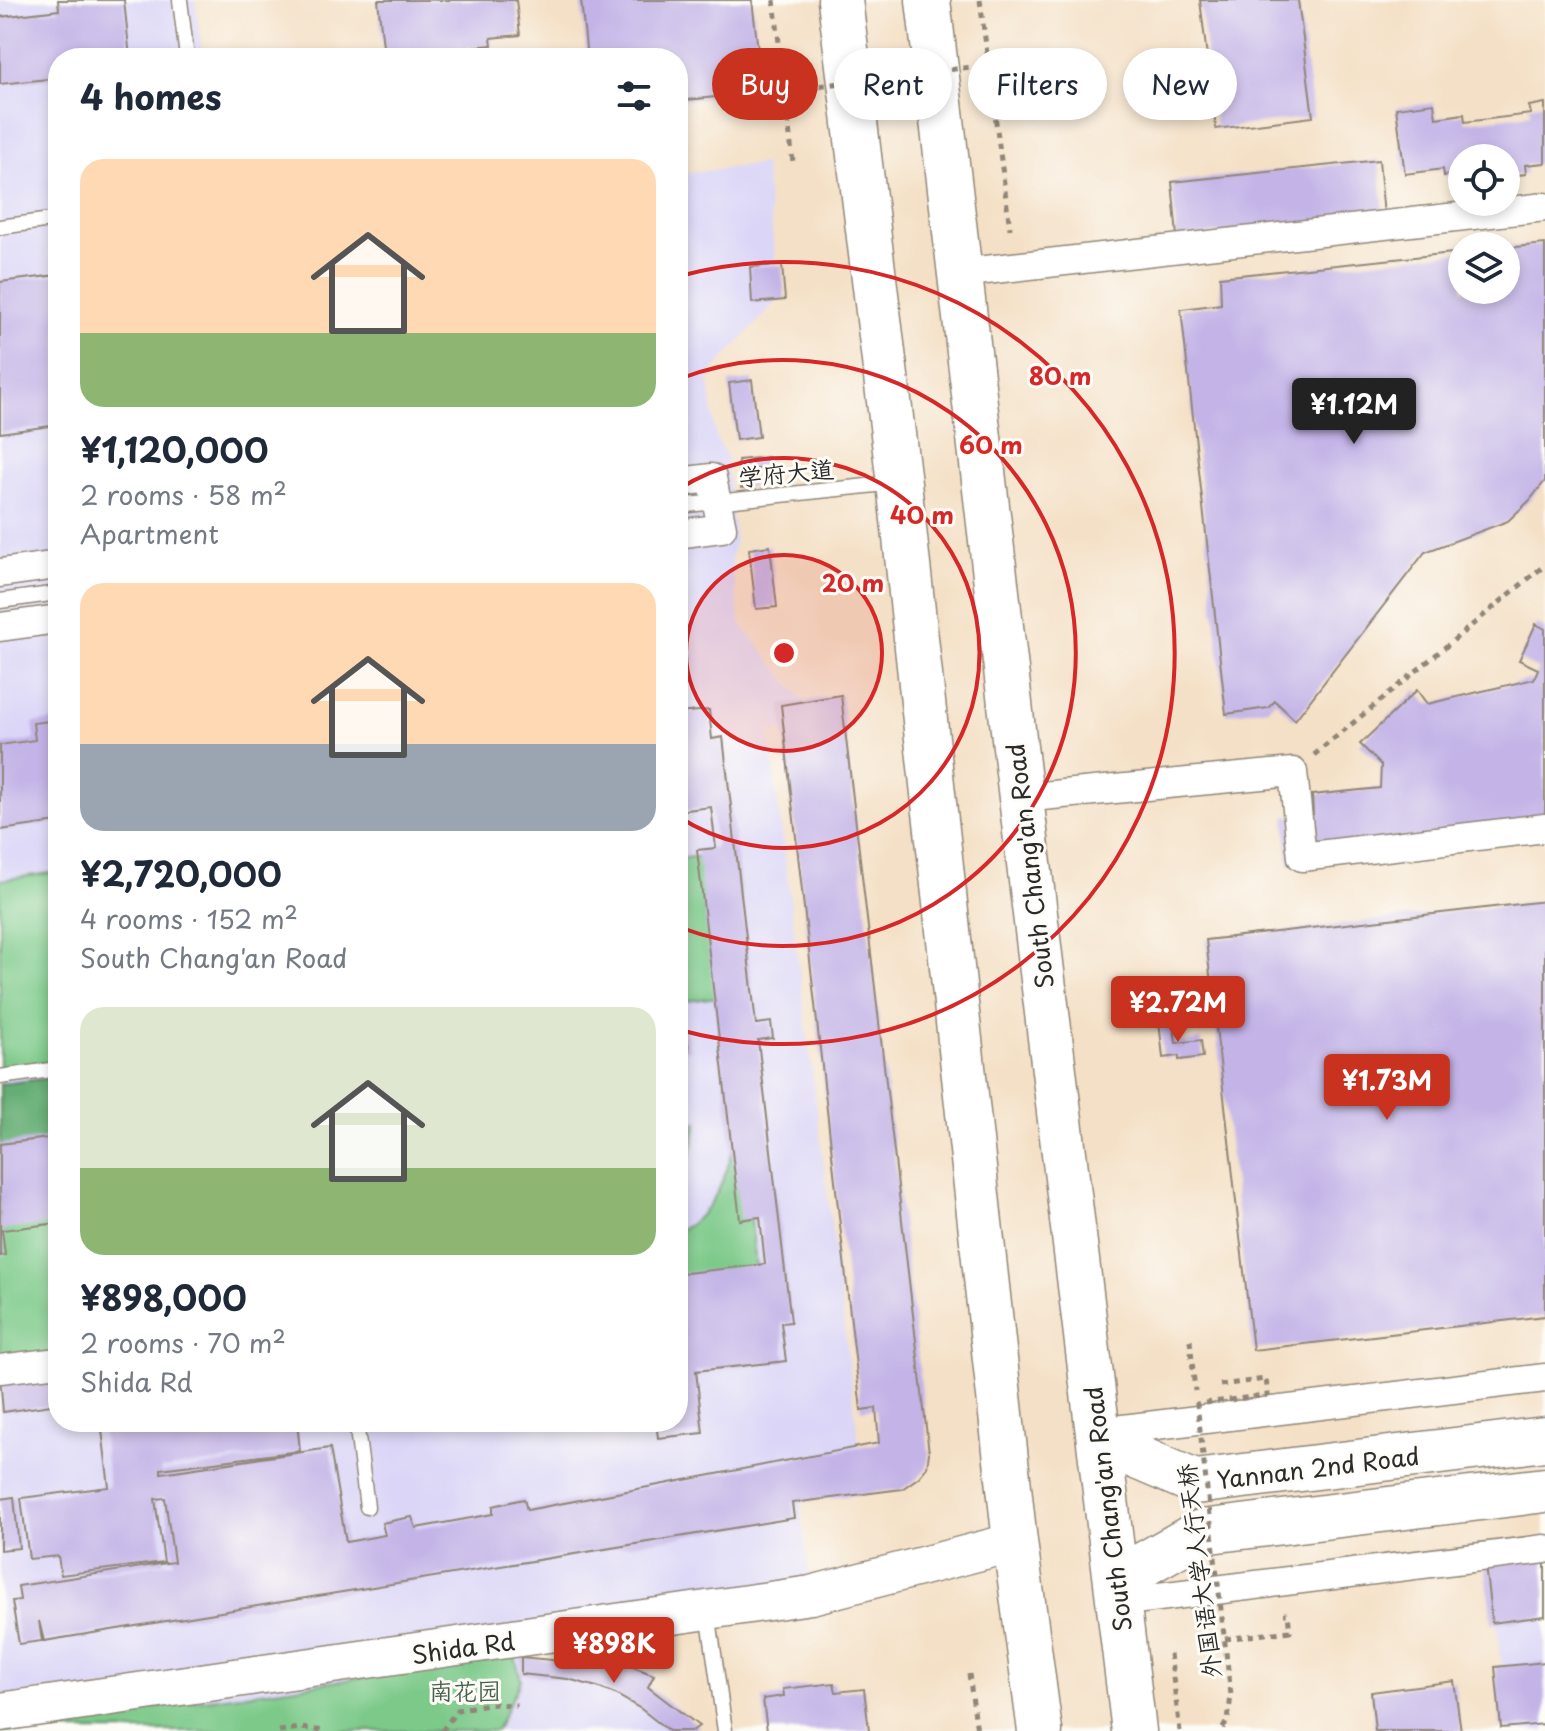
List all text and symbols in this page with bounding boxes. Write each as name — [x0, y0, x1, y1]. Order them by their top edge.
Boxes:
chip: Buy — [712, 48, 818, 120]
chip: Rent — [834, 48, 952, 120]
chip: Filters — [968, 48, 1107, 120]
chip: New — [1123, 48, 1237, 120]
text: 4 homes — [80, 70, 222, 122]
icon: filters — [612, 74, 656, 118]
map controls — [1448, 144, 1520, 304]
button: locate — [1448, 144, 1520, 216]
icon: home — [296, 211, 440, 355]
button: layers — [1448, 232, 1520, 304]
text: 80 m — [1029, 357, 1091, 393]
pin: ¥1.12M — [1289, 378, 1419, 446]
text: ¥1.12M — [1310, 384, 1398, 423]
text: ¥1,120,000 — [80, 423, 269, 475]
text: 60 m — [959, 426, 1023, 462]
street label: 学府大道 — [737, 450, 835, 494]
text: 2 rooms · 58 m² — [80, 475, 287, 514]
text: 40 m — [890, 496, 954, 532]
text: Apartment — [80, 514, 219, 553]
text: 20 m — [822, 564, 884, 600]
icon: home — [296, 635, 440, 779]
centre of rings — [770, 639, 798, 667]
street label: South Chang'an Road — [996, 741, 1062, 991]
text: ¥2,720,000 — [80, 847, 282, 899]
text: 4 rooms · 152 m² — [80, 899, 298, 938]
text: South Chang'an Road — [80, 938, 347, 977]
pin: ¥2.72M — [1113, 976, 1243, 1044]
text: ¥2.72M — [1129, 982, 1227, 1021]
pin: ¥1.73M — [1322, 1054, 1452, 1122]
icon: home — [296, 1059, 440, 1203]
text: ¥1.73M — [1342, 1060, 1432, 1099]
text: ¥898,000 — [80, 1271, 247, 1323]
text: 2 rooms · 70 m² — [80, 1323, 286, 1362]
text: Shida Rd — [80, 1362, 193, 1401]
street label: South Chang'an Road — [1074, 1384, 1140, 1634]
street label: Yannan 2nd Road — [1215, 1437, 1421, 1497]
street label: 外国语大学人行天桥 — [1167, 1462, 1229, 1680]
pin: ¥898K — [558, 1617, 670, 1685]
street label: Shida Rd — [409, 1622, 517, 1672]
text: ¥898K — [572, 1623, 656, 1662]
park label: 南花园 — [429, 1672, 501, 1708]

